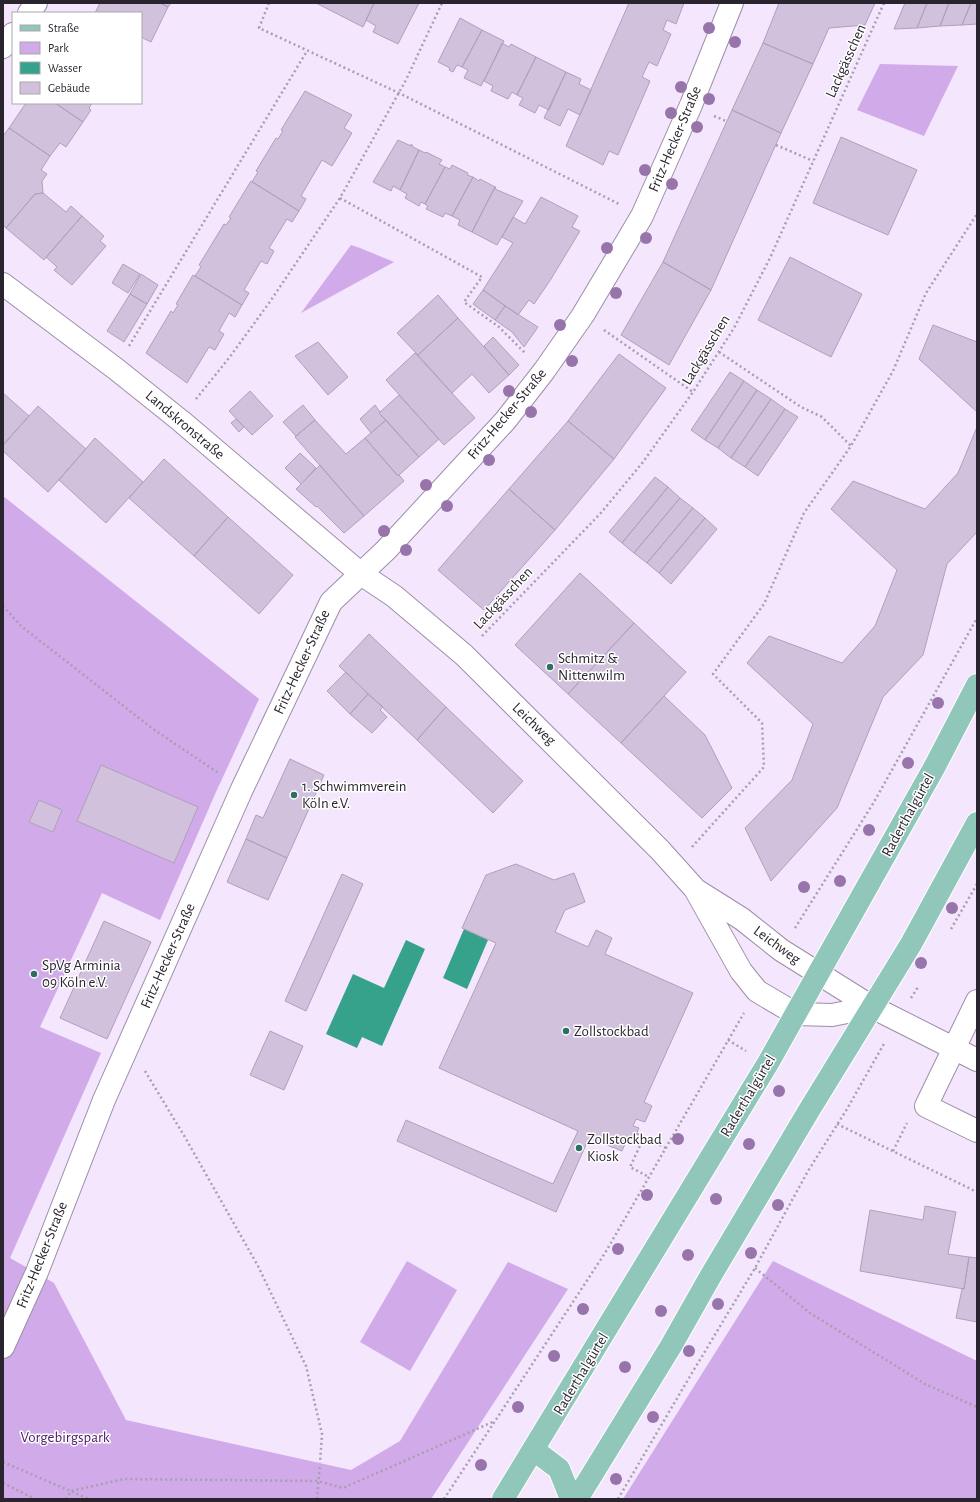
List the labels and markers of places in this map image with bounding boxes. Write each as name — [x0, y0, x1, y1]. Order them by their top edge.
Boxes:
place label: Schmitz & Nittenwilm — [558, 651, 625, 683]
marker: Schmitz & Nittenwilm — [545, 662, 555, 672]
place label: 1. Schwimmverein Köln e.V. — [302, 779, 407, 811]
marker: 1. Schwimmverein Köln e.V. — [289, 790, 299, 800]
place label: SpVg Arminia 09 Köln e.V. — [42, 958, 121, 990]
marker: SpVg Arminia 09 Köln e.V. — [29, 969, 39, 979]
place label: Zollstockbad — [574, 1024, 649, 1039]
marker: Zollstockbad — [561, 1026, 571, 1036]
place label: Zollstockbad Kiosk — [587, 1132, 662, 1164]
marker: Zollstockbad Kiosk — [574, 1143, 584, 1153]

